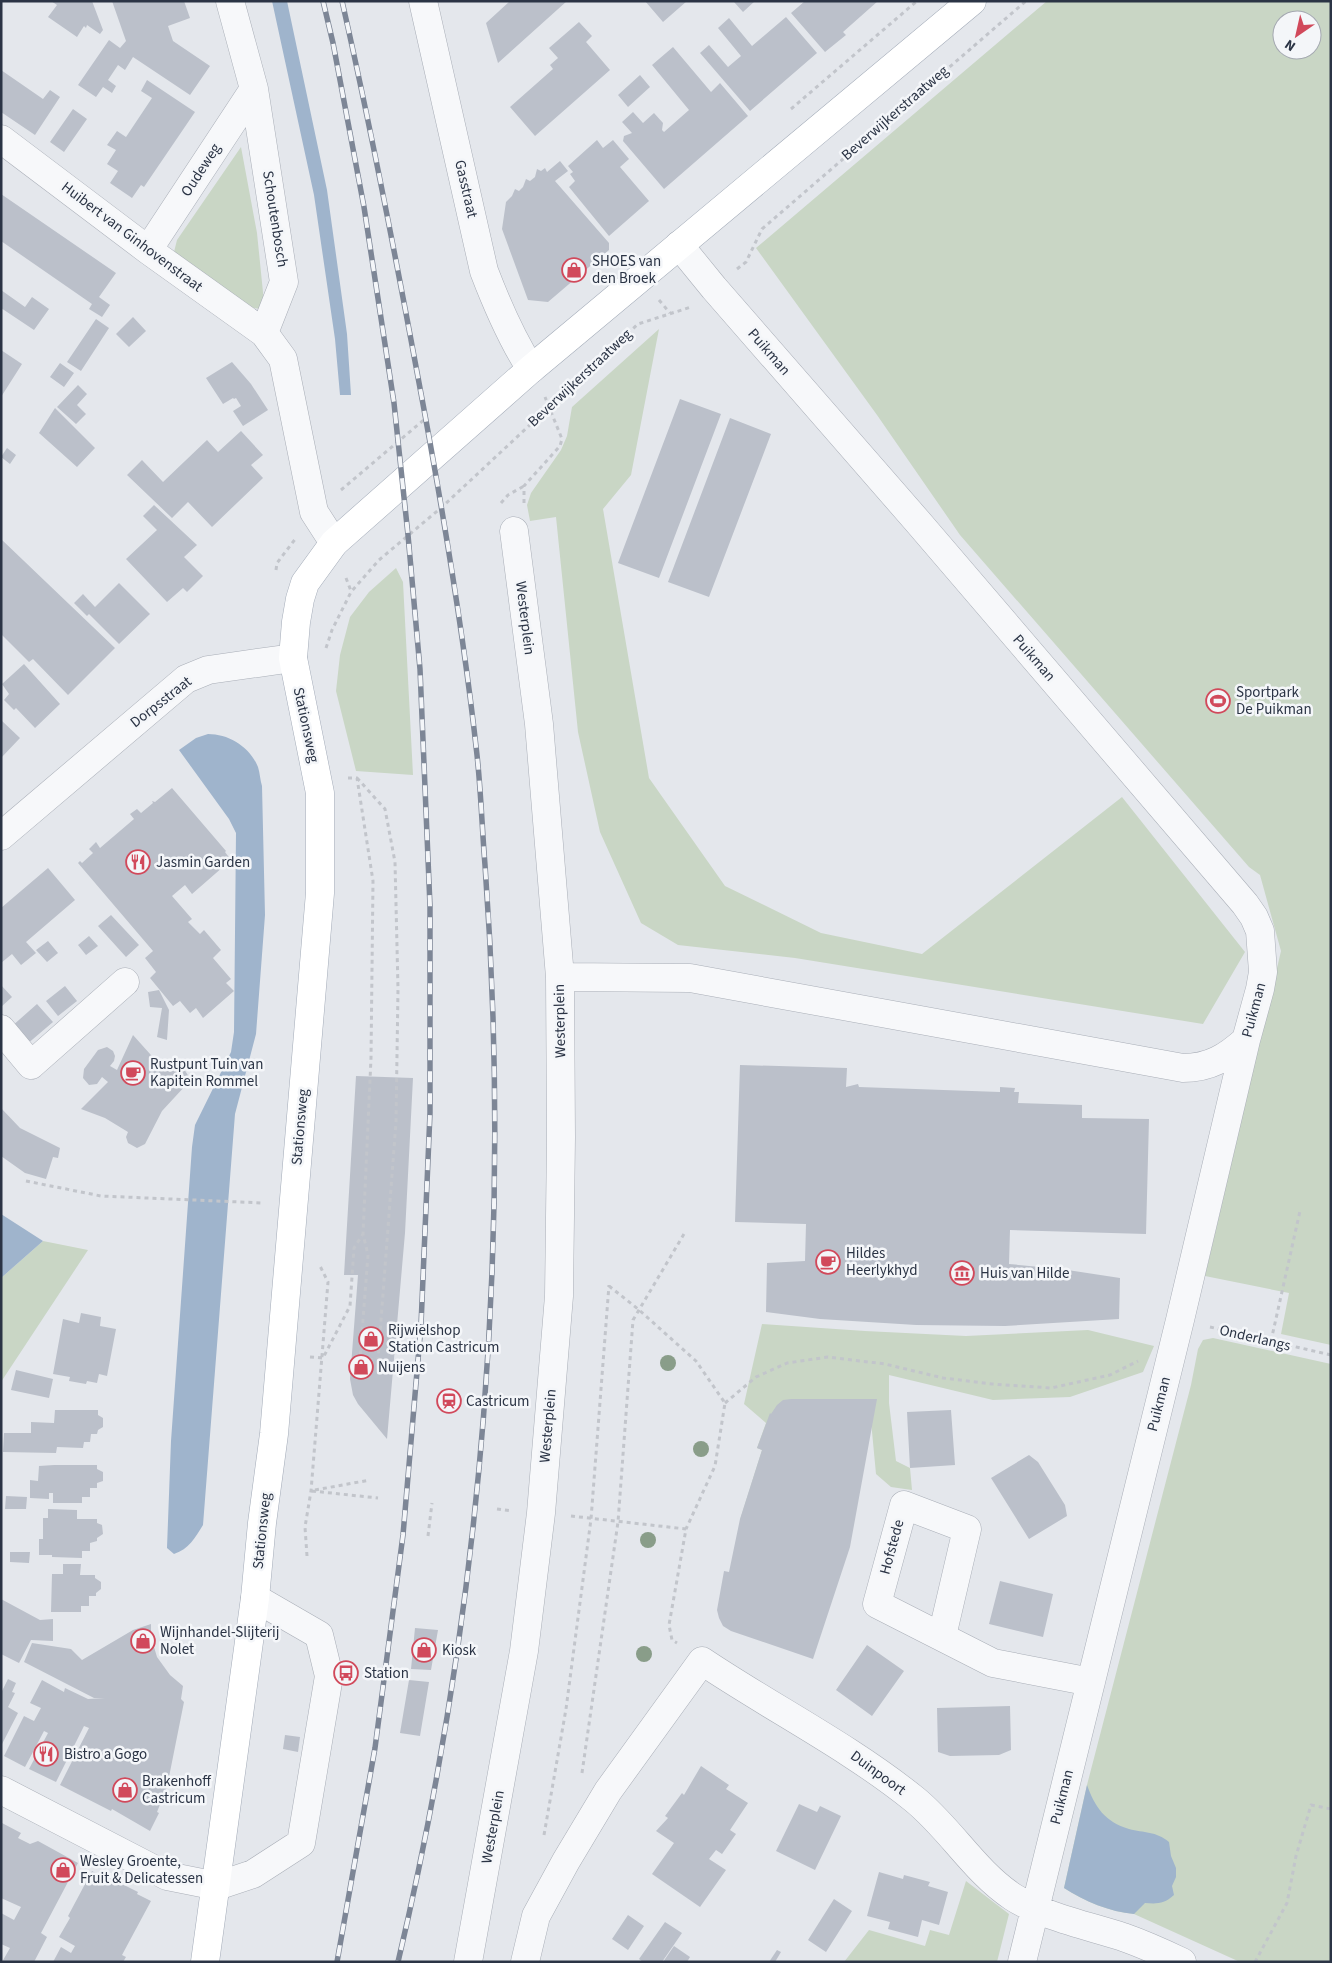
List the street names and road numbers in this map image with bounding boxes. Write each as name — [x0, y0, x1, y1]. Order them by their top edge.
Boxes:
street label: Beverwijkerstraatweg — [837, 60, 953, 165]
street label: Oudeweg — [176, 139, 226, 201]
street label: Gasstraat — [449, 158, 483, 220]
street label: Schoutenbosch — [257, 169, 293, 269]
street label: Huibert van Ginhovenstraat — [57, 177, 207, 297]
street label: Beverwijkerstraatweg — [523, 324, 637, 432]
street label: Puikman — [743, 324, 795, 380]
street label: Westerplein — [510, 580, 540, 656]
street label: Puikman — [1008, 630, 1060, 686]
street label: Dorpsstraat — [126, 671, 196, 733]
street label: Stationsweg — [288, 685, 324, 765]
street label: Puikman — [1237, 980, 1271, 1040]
street label: Westerplein — [549, 984, 571, 1058]
street label: Stationsweg — [286, 1087, 314, 1166]
street label: Onderlangs — [1217, 1320, 1293, 1356]
street label: Puikman — [1142, 1374, 1176, 1434]
street label: Westerplein — [534, 1388, 562, 1464]
street label: Stationsweg — [248, 1491, 276, 1570]
street label: Hofstede — [875, 1517, 909, 1577]
street label: Duinpoort — [846, 1746, 910, 1800]
street label: Puikman — [1045, 1767, 1079, 1827]
street label: Westerplein — [476, 1789, 510, 1865]

